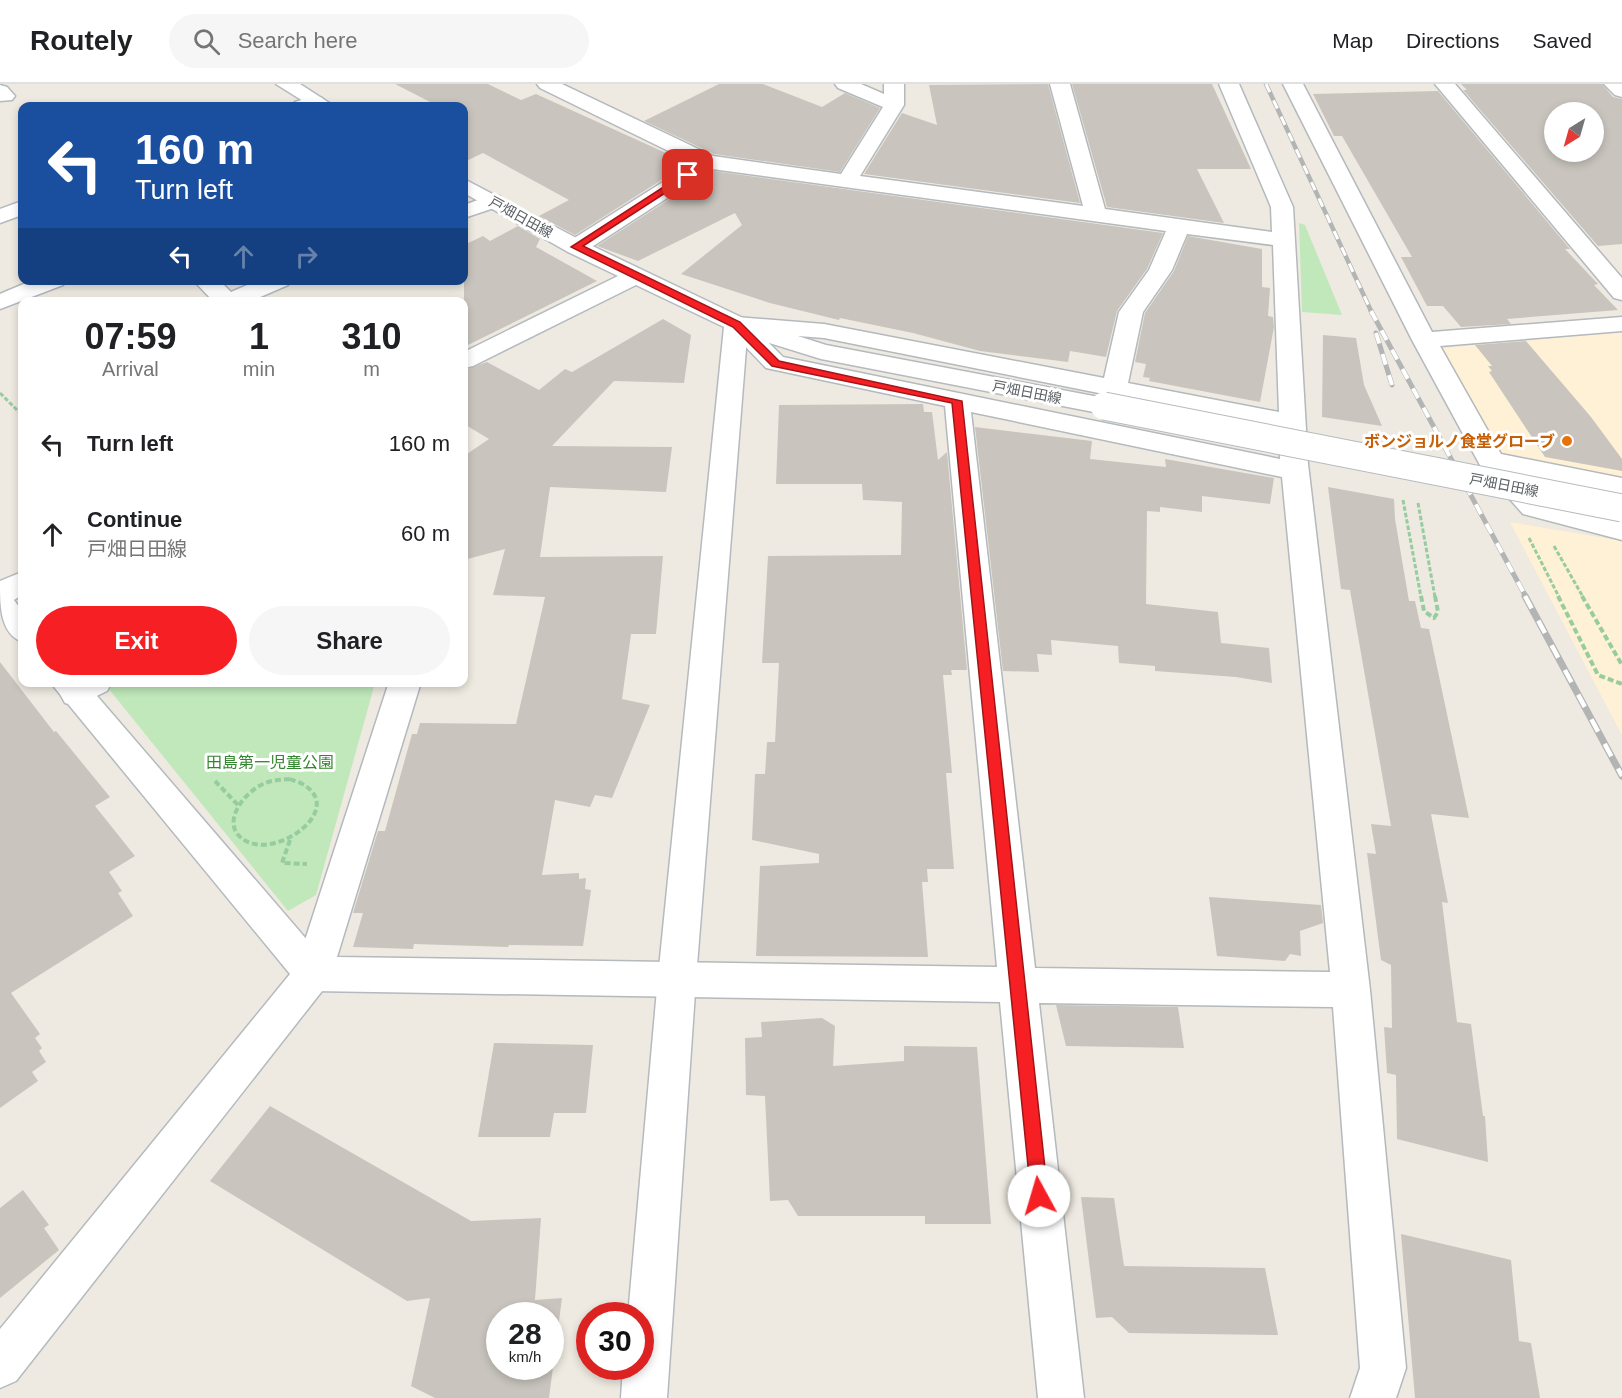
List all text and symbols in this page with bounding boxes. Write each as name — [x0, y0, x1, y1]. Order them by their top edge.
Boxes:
search box — [169, 14, 589, 68]
text: Routely — [30, 25, 133, 56]
icon: search — [190, 25, 223, 58]
text: Search here — [238, 28, 358, 53]
text: Map — [1332, 29, 1373, 52]
text: Directions — [1406, 29, 1499, 52]
text: Saved — [1532, 29, 1592, 52]
north arrow — [1544, 102, 1604, 162]
map controls — [1544, 102, 1604, 162]
icon: left — [36, 126, 114, 204]
text: 160 m — [135, 126, 254, 173]
pin — [662, 149, 713, 200]
icon: arrive — [671, 158, 704, 191]
text: Turn left — [135, 175, 233, 205]
street label: 戸畑日田線 — [487, 193, 555, 241]
icon: left — [164, 240, 197, 273]
icon: ahead — [227, 240, 260, 273]
icon: right — [290, 240, 323, 273]
text: 07:59 — [84, 316, 176, 357]
text: 1 — [249, 316, 269, 357]
text: 310 — [341, 316, 402, 357]
text: Arrival — [102, 358, 159, 380]
text: min — [243, 358, 275, 380]
text: m — [363, 358, 380, 380]
street label: 戸畑日田線 — [991, 377, 1063, 407]
icon: left — [36, 428, 69, 461]
text: Turn left — [87, 431, 173, 456]
text: 160 m — [389, 431, 450, 456]
place label: ボンジョルノ食堂グローブ — [1364, 432, 1555, 450]
marker: ボンジョルノ食堂グローブ — [1560, 434, 1574, 448]
street label: 戸畑日田線 — [1468, 470, 1540, 500]
text: Continue — [87, 507, 182, 532]
icon: ahead — [36, 518, 69, 551]
text: 60 m — [401, 521, 450, 546]
text: 戸畑日田線 — [87, 538, 187, 560]
button: Exit — [36, 606, 237, 675]
button: Share — [249, 606, 450, 675]
park label: 田島第一児童公園 — [206, 754, 334, 771]
position arrow — [1007, 1164, 1071, 1228]
speed limit sign: 30 — [576, 1302, 654, 1380]
text: 28 — [508, 1317, 542, 1350]
text: km/h — [509, 1348, 541, 1365]

